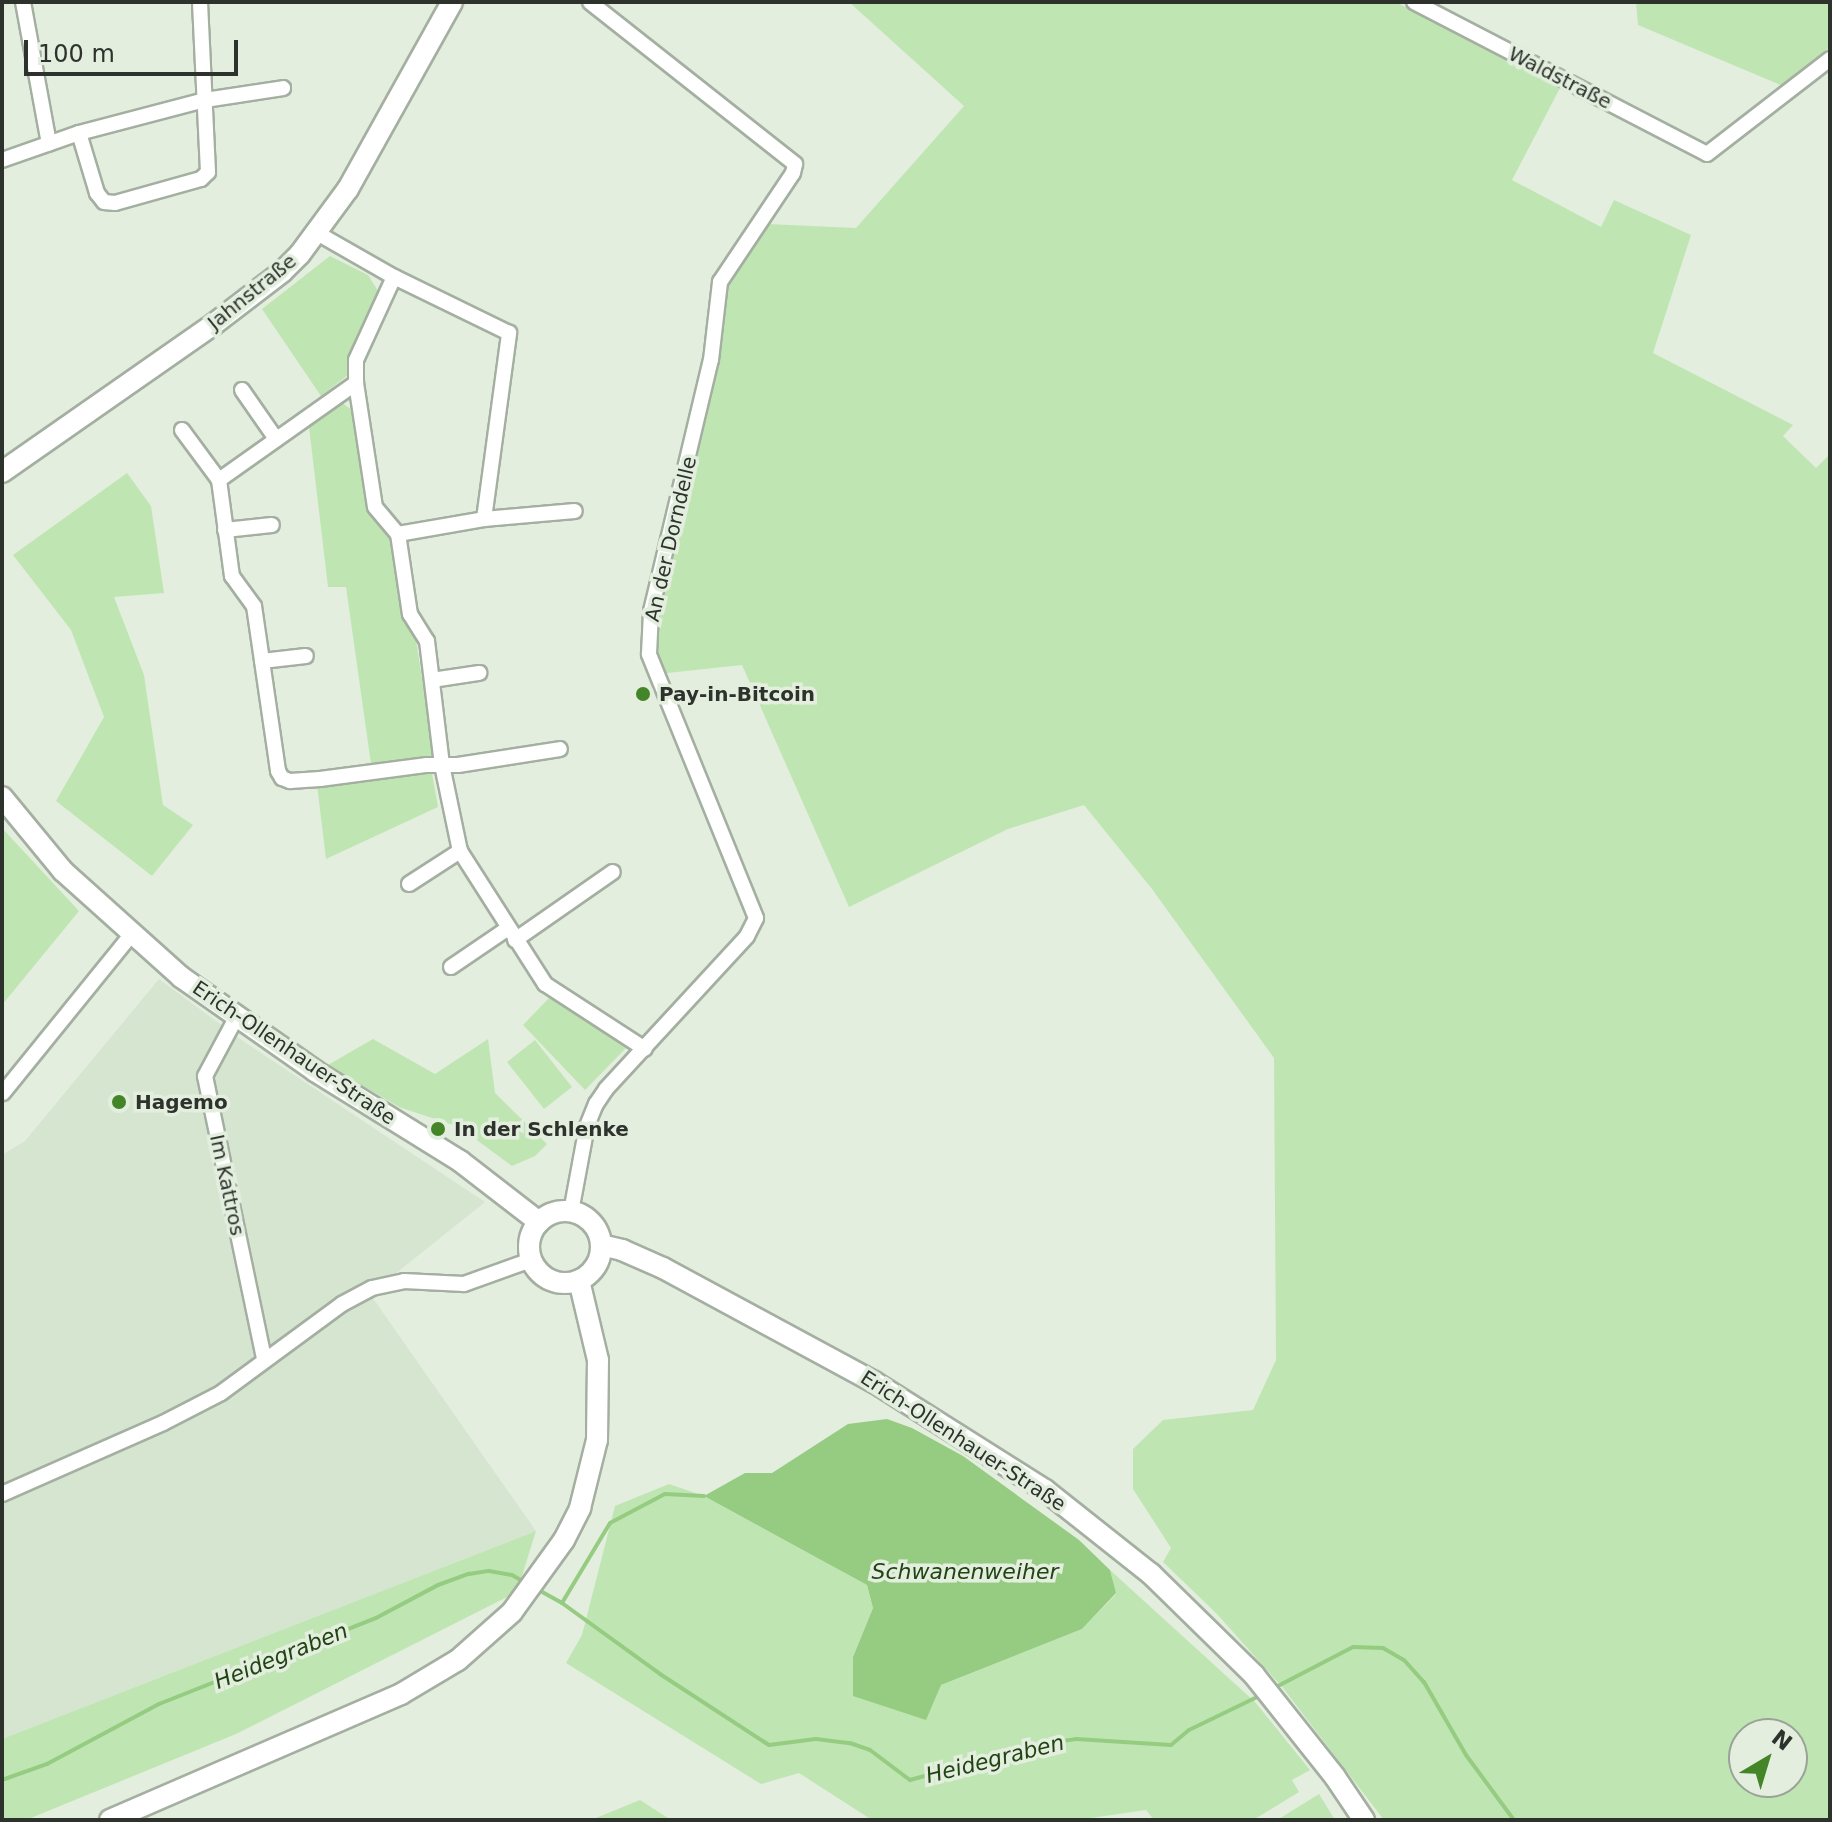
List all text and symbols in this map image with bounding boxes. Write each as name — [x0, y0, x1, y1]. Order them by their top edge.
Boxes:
scale bar — [28, 24, 242, 74]
text: 100 m — [38, 40, 115, 68]
street label: Waldstraße — [1504, 42, 1616, 114]
street label: Jahnstraße — [203, 249, 301, 335]
street label: An der Dorndelle — [640, 454, 702, 624]
place label: Pay-in-Bitcoin — [659, 682, 815, 706]
marker: Pay-in-Bitcoin — [634, 685, 652, 703]
street label: Erich-Ollenhauer-Straße — [188, 976, 400, 1130]
place label: Hagemo — [135, 1090, 228, 1114]
marker: Hagemo — [110, 1093, 128, 1111]
place label: In der Schlenke — [454, 1117, 629, 1141]
marker: In der Schlenke — [429, 1120, 447, 1138]
street label: Im Kattros — [205, 1132, 249, 1238]
street label: Erich-Ollenhauer-Straße — [856, 1366, 1070, 1516]
water label: Schwanenweiher — [871, 1559, 1059, 1585]
water label: Heidegraben — [210, 1617, 352, 1695]
north arrow — [1728, 1718, 1808, 1798]
text: N — [1767, 1725, 1797, 1756]
water label: Heidegraben — [923, 1729, 1067, 1789]

